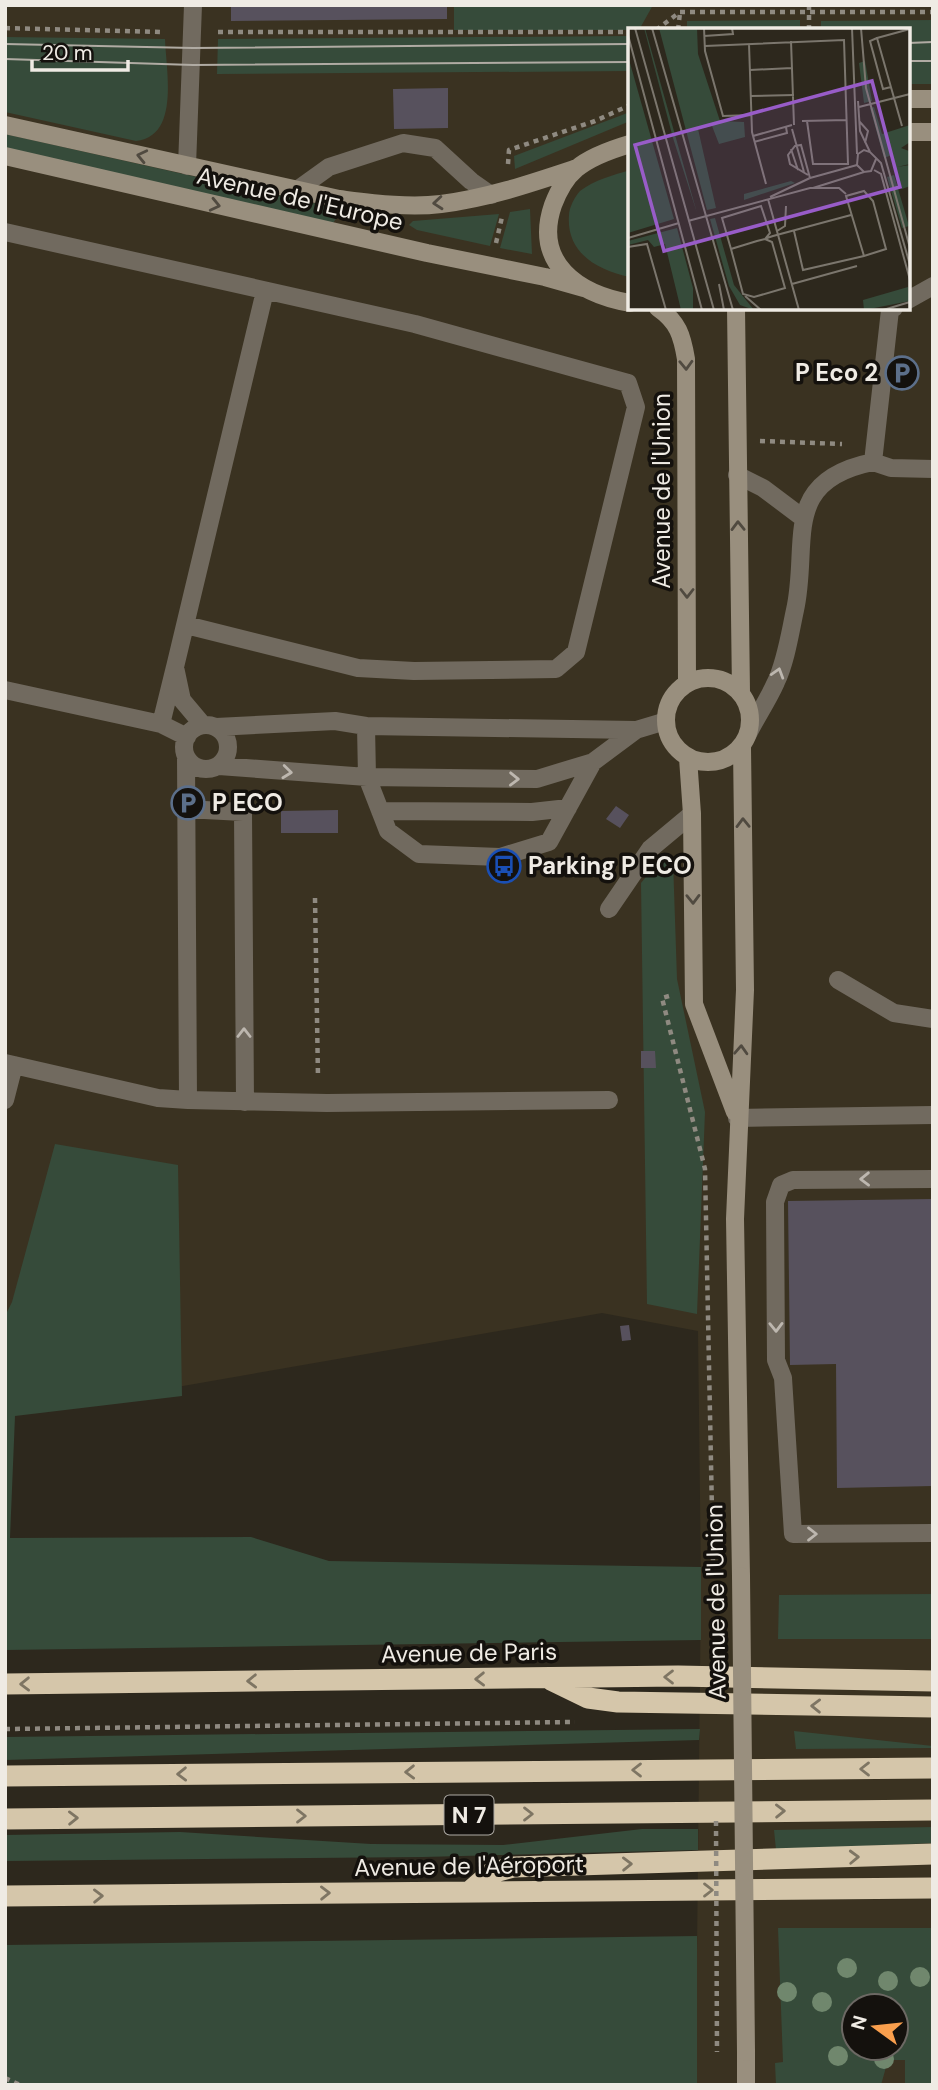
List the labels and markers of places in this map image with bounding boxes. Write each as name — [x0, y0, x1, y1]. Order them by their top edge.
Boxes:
parking icon: P Eco 2 — [883, 354, 921, 392]
place label: P Eco 2 — [795, 357, 878, 388]
parking icon: P ECO — [169, 784, 207, 822]
place label: P ECO — [212, 787, 283, 818]
bus stop icon: Parking P ECO — [485, 847, 523, 885]
place label: Parking P ECO — [528, 850, 692, 881]

